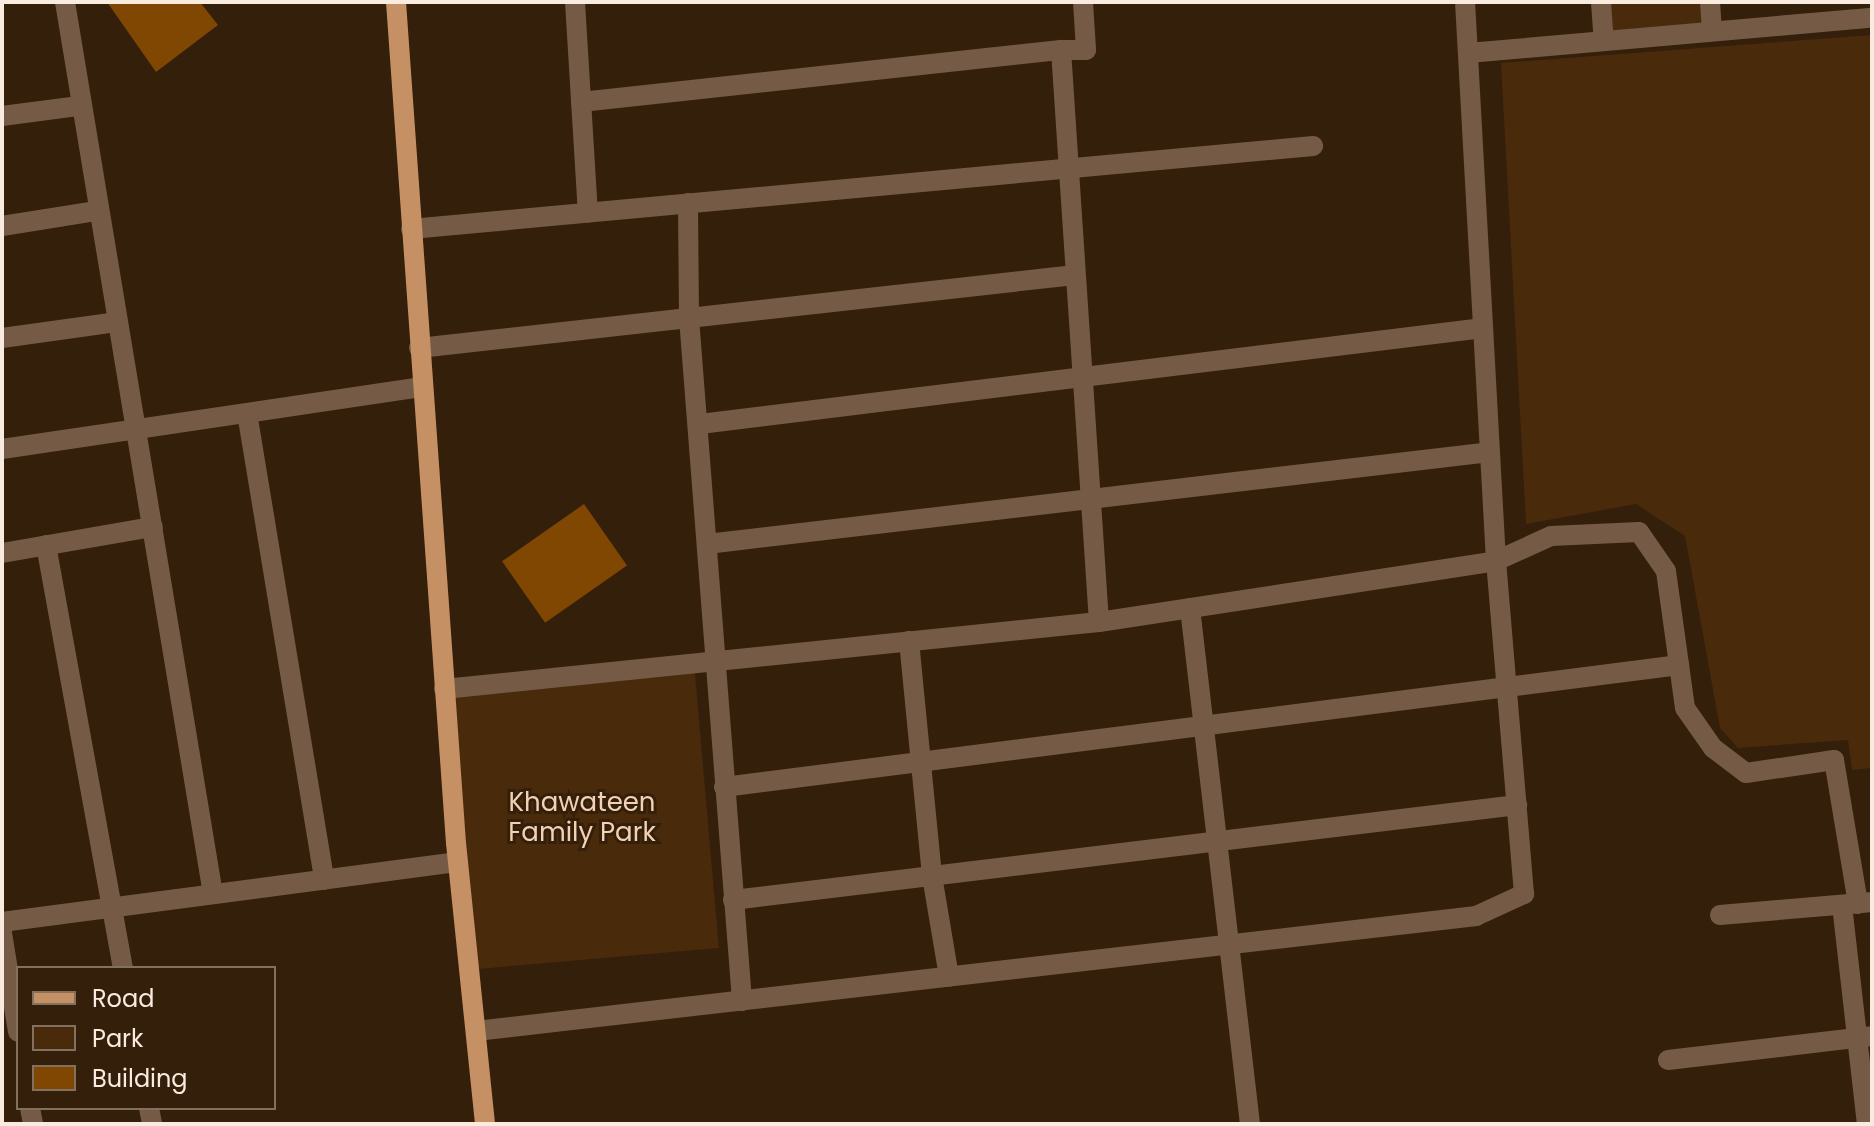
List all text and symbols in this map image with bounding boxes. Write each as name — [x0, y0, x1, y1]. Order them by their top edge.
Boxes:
park label: Khawateen Family Park — [508, 787, 656, 848]
legend — [16, 966, 276, 1110]
text: Road — [92, 982, 154, 1015]
text: Park — [92, 1022, 143, 1055]
text: Building — [92, 1062, 188, 1095]

